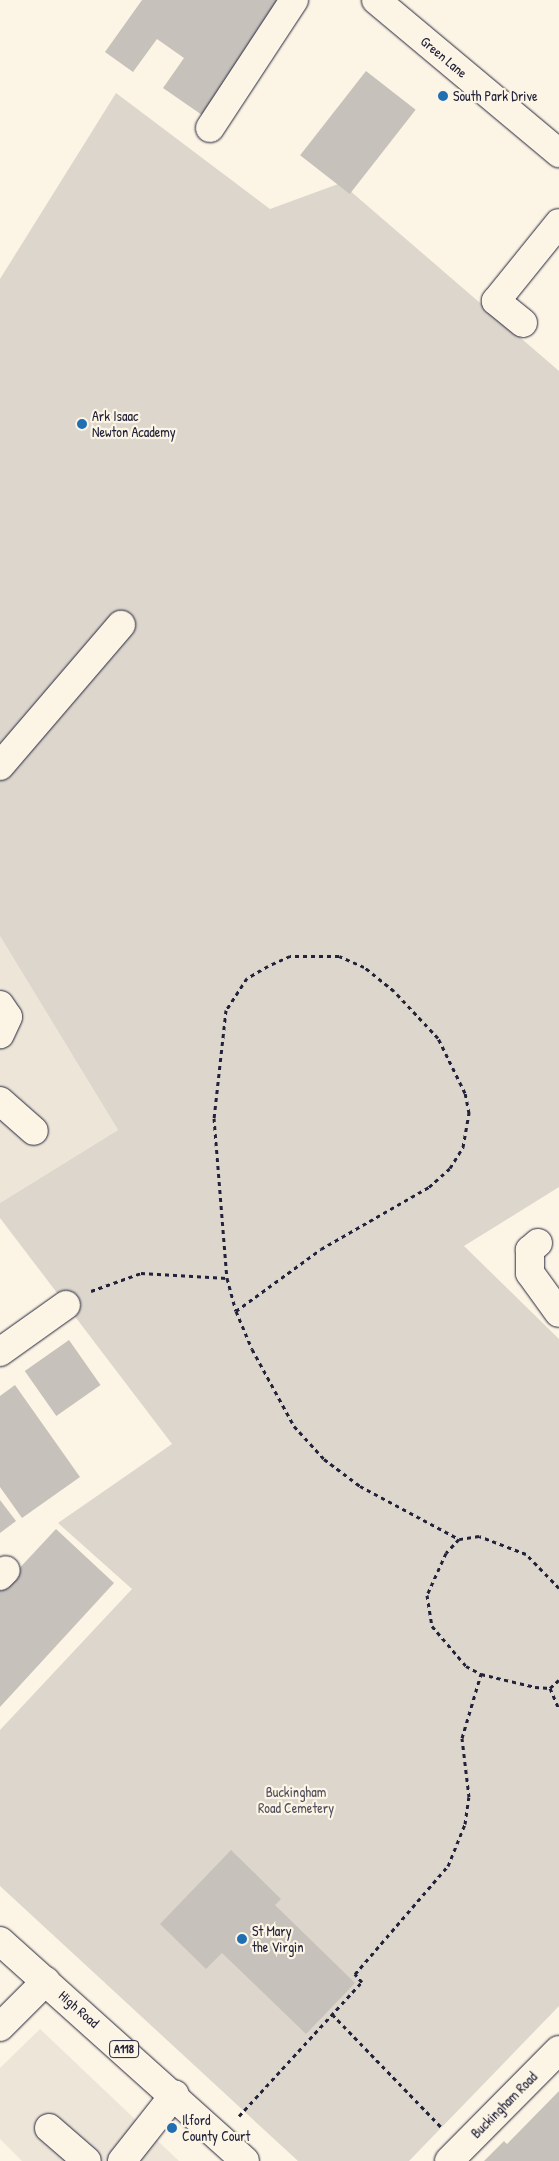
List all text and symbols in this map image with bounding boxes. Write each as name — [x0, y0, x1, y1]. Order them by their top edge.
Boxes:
street label: Green Lane — [417, 33, 471, 81]
place label: South Park Drive — [453, 88, 538, 104]
marker: South Park Drive — [437, 90, 449, 102]
place label: Ark Isaac Newton Academy — [92, 408, 176, 441]
marker: Ark Isaac Newton Academy — [76, 418, 88, 430]
park label: Buckingham Road Cemetery — [258, 1784, 334, 1816]
place label: St Mary the Virgin — [252, 1923, 304, 1955]
marker: St Mary the Virgin — [236, 1933, 248, 1945]
street label: High Road — [55, 1987, 103, 2031]
road number: A118 — [109, 2040, 139, 2058]
street label: Buckingham Road — [467, 2068, 541, 2142]
place label: Ilford County Court — [182, 2112, 250, 2144]
marker: Ilford County Court — [166, 2122, 178, 2134]

